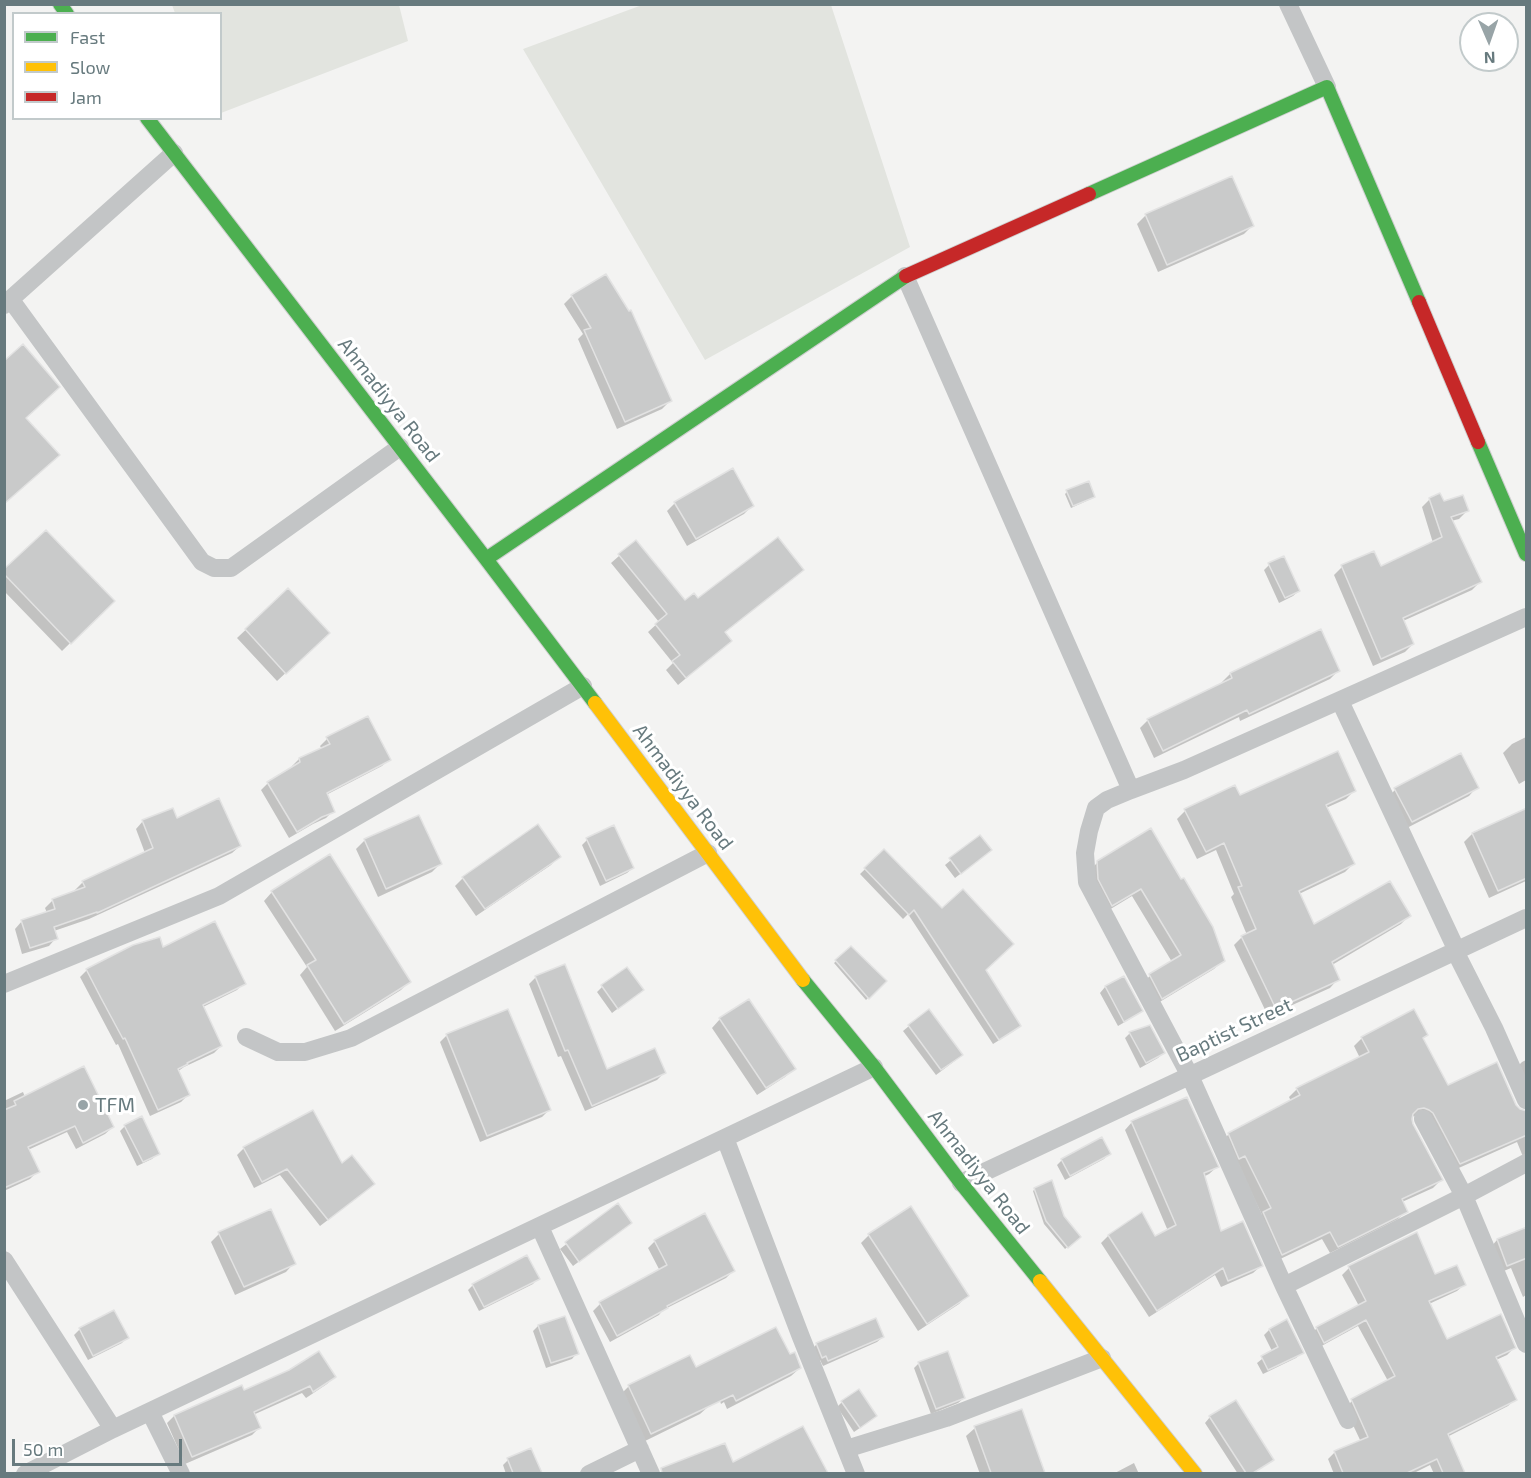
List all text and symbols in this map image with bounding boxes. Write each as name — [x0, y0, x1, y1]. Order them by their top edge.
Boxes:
legend — [12, 12, 222, 120]
north arrow — [1459, 12, 1519, 72]
text: Fast — [70, 26, 105, 48]
text: N — [1483, 49, 1496, 68]
text: Slow — [70, 56, 110, 78]
text: Jam — [70, 86, 102, 108]
street label: Ahmadiyya Road — [333, 333, 445, 467]
street label: Ahmadiyya Road — [628, 719, 738, 855]
street label: Baptist Street — [1172, 993, 1296, 1067]
place label: TFM — [95, 1093, 135, 1117]
marker: TFM — [76, 1098, 90, 1112]
street label: Ahmadiyya Road — [923, 1105, 1035, 1239]
scale bar — [15, 1427, 184, 1465]
text: 50 m — [23, 1438, 63, 1460]

